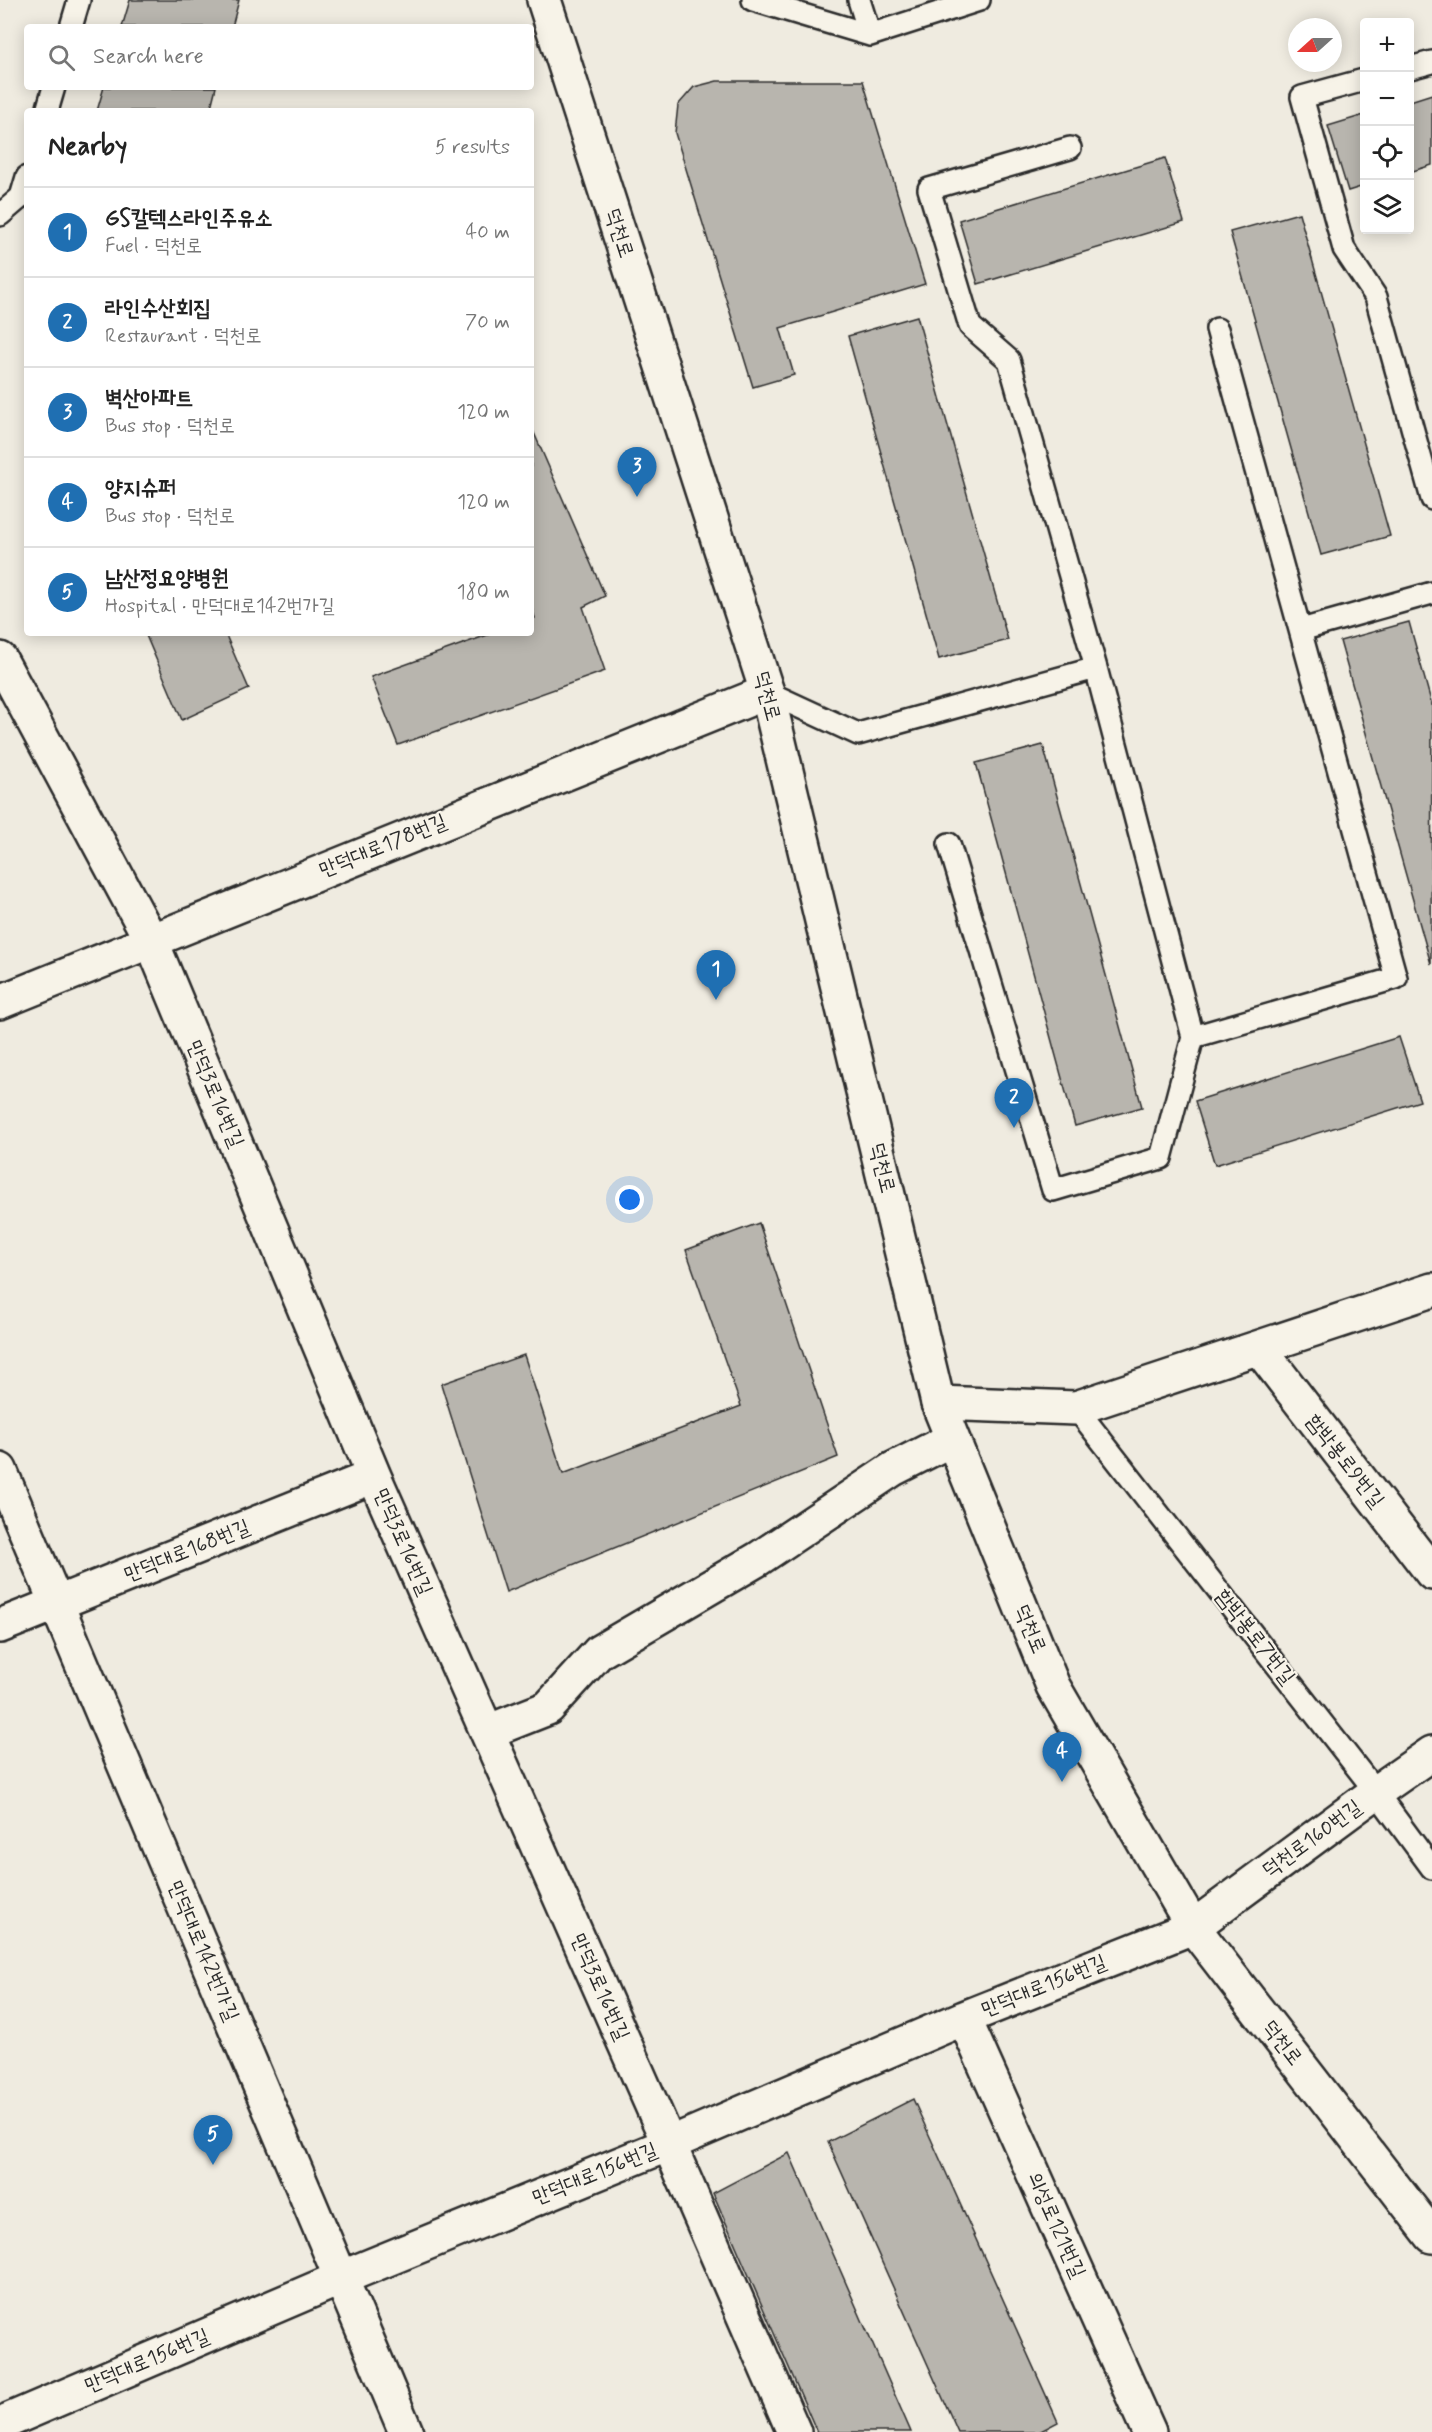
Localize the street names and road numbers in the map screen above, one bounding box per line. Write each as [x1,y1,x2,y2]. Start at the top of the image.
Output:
street label: 덕천로 [598,205,640,261]
street label: 덕천로 [747,668,787,724]
street label: 만덕대로178번길 [315,808,451,884]
street label: 만덕3로16번길 [180,1036,250,1152]
street label: 덕천로 [862,1140,902,1196]
street label: 함박봉로9번길 [1300,1408,1390,1514]
street label: 만덕3로16번길 [367,1484,439,1600]
street label: 만덕대로168번길 [120,1513,254,1589]
street label: 함박봉로7번길 [1209,1583,1301,1691]
street label: 덕천로 [1007,1600,1053,1658]
street label: 덕천로160번길 [1257,1793,1367,1885]
street label: 만덕대로142번가길 [161,1876,245,2026]
street label: 만덕3로16번길 [564,1929,636,2045]
street label: 만덕대로156번길 [977,1948,1111,2024]
street label: 덕천로 [1255,2014,1309,2072]
street label: 만덕대로156번길 [528,2136,662,2212]
street label: 의성로121번길 [1020,2167,1092,2283]
street label: 만덕대로156번길 [80,2322,214,2400]

